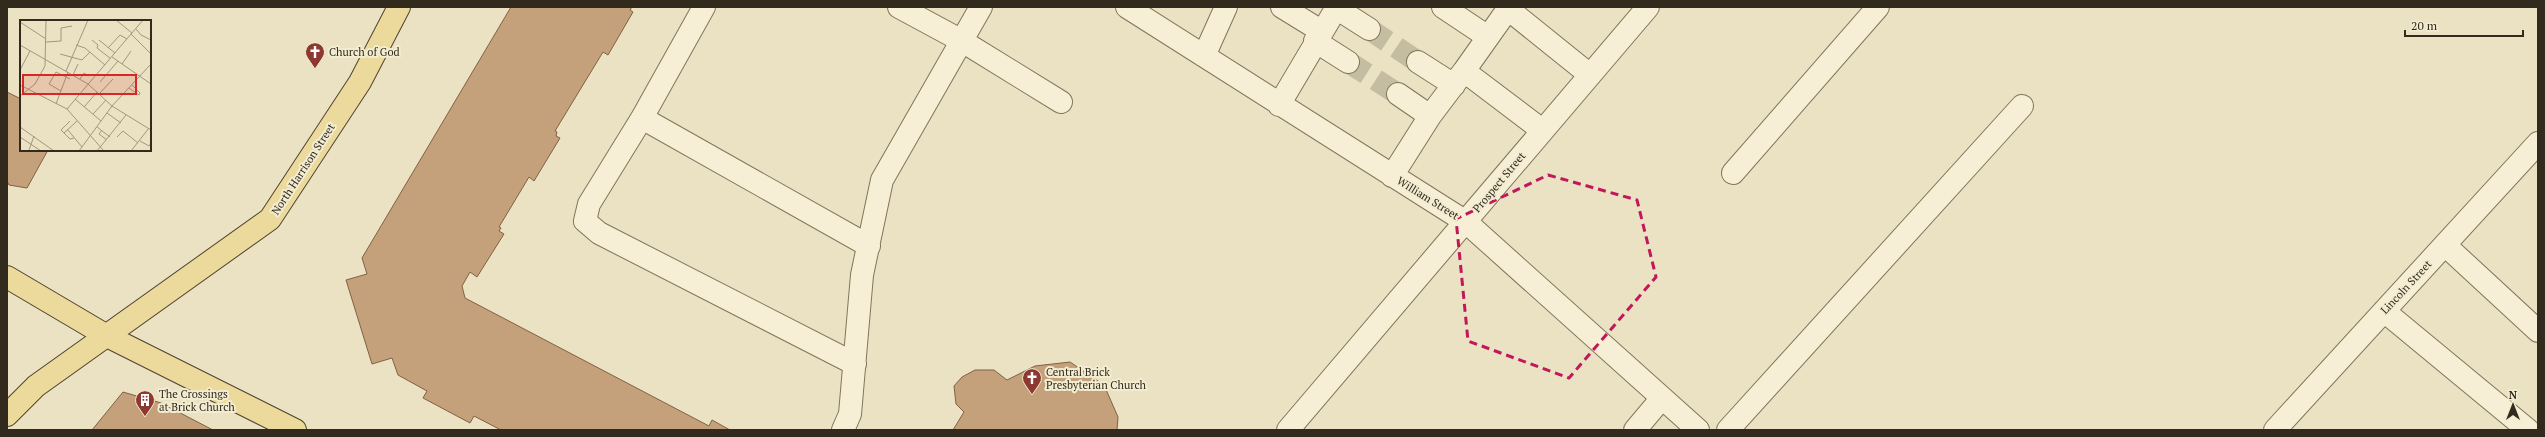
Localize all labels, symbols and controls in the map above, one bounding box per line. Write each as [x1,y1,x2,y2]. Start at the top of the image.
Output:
scale bar [2405,12,2523,38]
text: 20 m [2411,18,2438,33]
inset map [20,20,151,151]
church icon: Church of God [304,41,326,69]
place label: Church of God [329,45,400,59]
street label: North Harrison Street [268,121,338,217]
street label: Prospect Street [1470,149,1528,215]
street label: William Street [1394,173,1462,223]
street label: Lincoln Street [2377,257,2435,317]
place label: Central Brick Presbyterian Church [1046,365,1147,392]
church icon: Central Brick Presbyterian Church [1021,367,1043,395]
north arrow [2493,385,2533,425]
place label: The Crossings at Brick Church [159,387,235,414]
text: N [2509,388,2518,402]
building icon: The Crossings at Brick Church [134,389,156,417]

